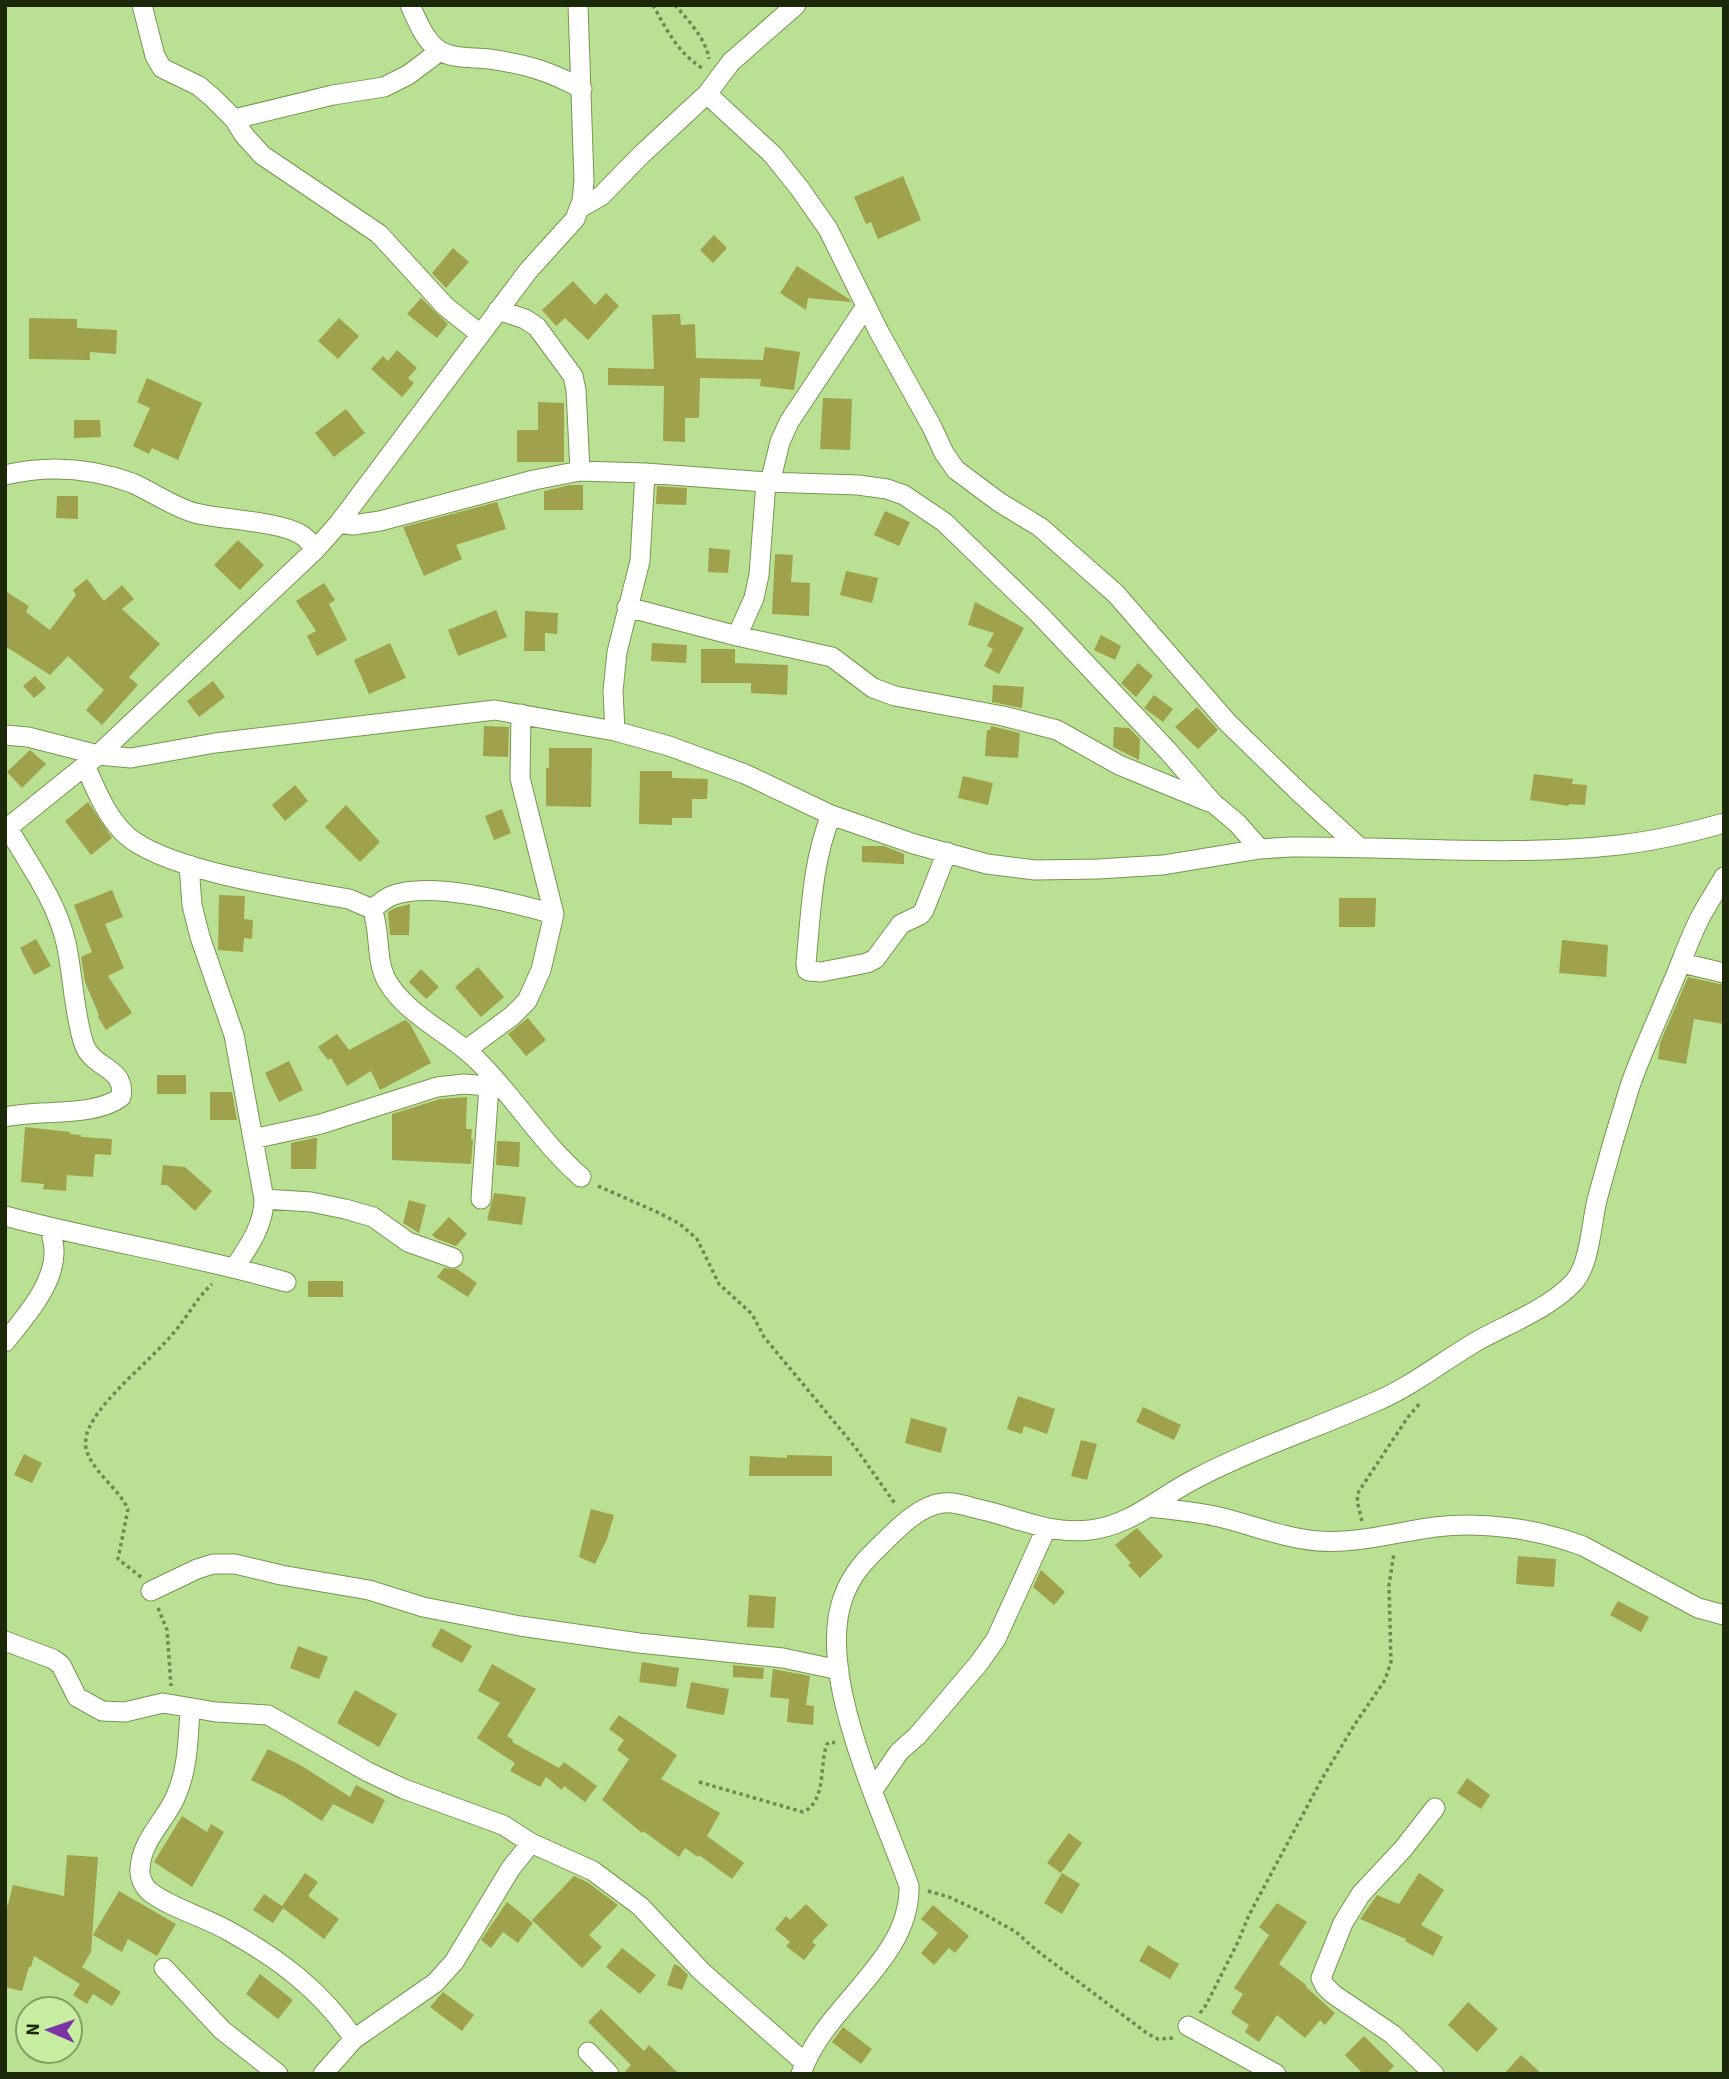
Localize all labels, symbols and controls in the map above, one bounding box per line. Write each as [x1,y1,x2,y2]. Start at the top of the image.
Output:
north arrow [14,1995,84,2065]
text: N [20,2023,47,2036]

